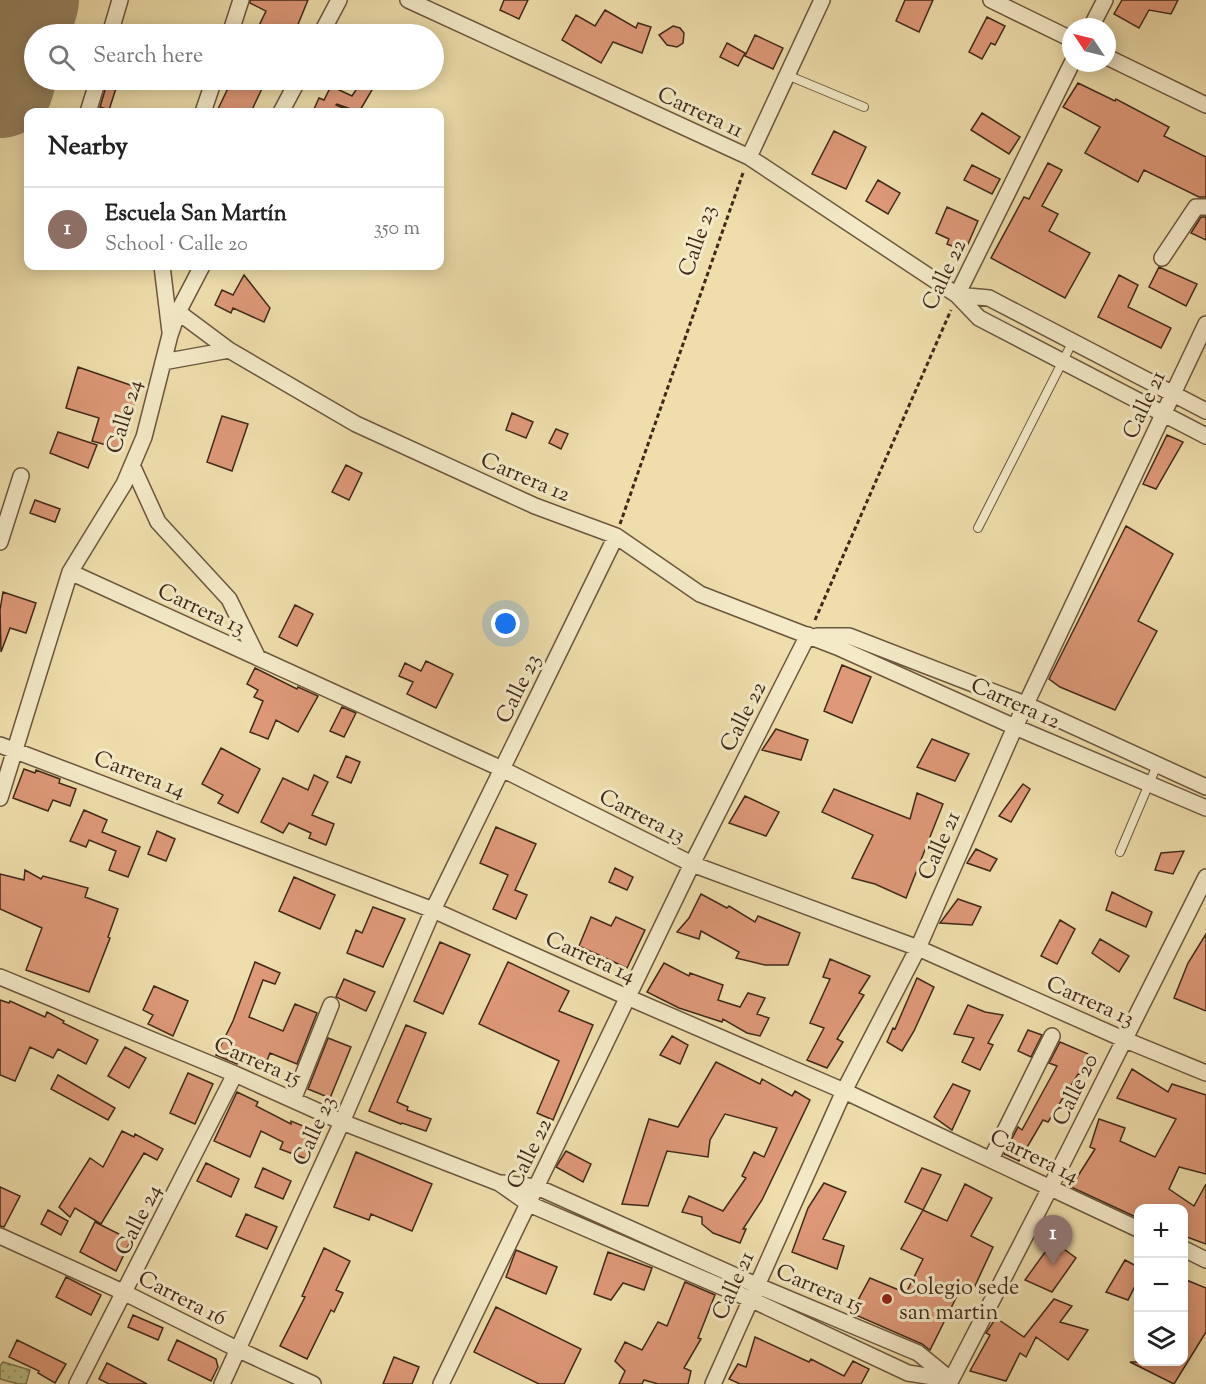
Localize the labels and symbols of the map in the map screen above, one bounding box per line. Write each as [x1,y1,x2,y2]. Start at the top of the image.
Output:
north arrow [1062,18,1116,72]
street label: Carrera 11 [651,80,749,148]
street label: Calle 23 [672,201,726,281]
street label: Calle 22 [915,234,976,316]
street label: Calle 21 [1116,365,1176,445]
street label: Calle 24 [99,376,152,458]
street label: Carrera 12 [475,445,575,512]
street label: Carrera 13 [152,576,250,645]
your location [491,609,520,638]
street label: Calle 23 [489,649,550,729]
street label: Carrera 12 [965,671,1065,739]
street label: Calle 22 [713,677,776,758]
street label: Carrera 14 [89,744,189,808]
street label: Carrera 13 [593,782,691,853]
street label: Calle 21 [911,806,970,886]
street label: Carrera 14 [540,925,640,993]
street label: Carrera 13 [1041,969,1139,1036]
street label: Carrera 15 [208,1030,306,1096]
street label: Calle 20 [1046,1049,1108,1132]
street label: Calle 23 [286,1091,345,1171]
street label: Calle 22 [500,1114,562,1195]
street label: Carrera 14 [984,1122,1084,1193]
street label: Calle 24 [108,1179,171,1261]
pin: 1 [1034,1216,1072,1265]
street label: Calle 21 [705,1246,764,1326]
street label: Carrera 15 [770,1257,868,1323]
street label: Carrera 16 [132,1264,231,1336]
place label: Colegio sede san martin [899,1273,1019,1330]
marker: Colegio sede san martin [880,1292,894,1306]

